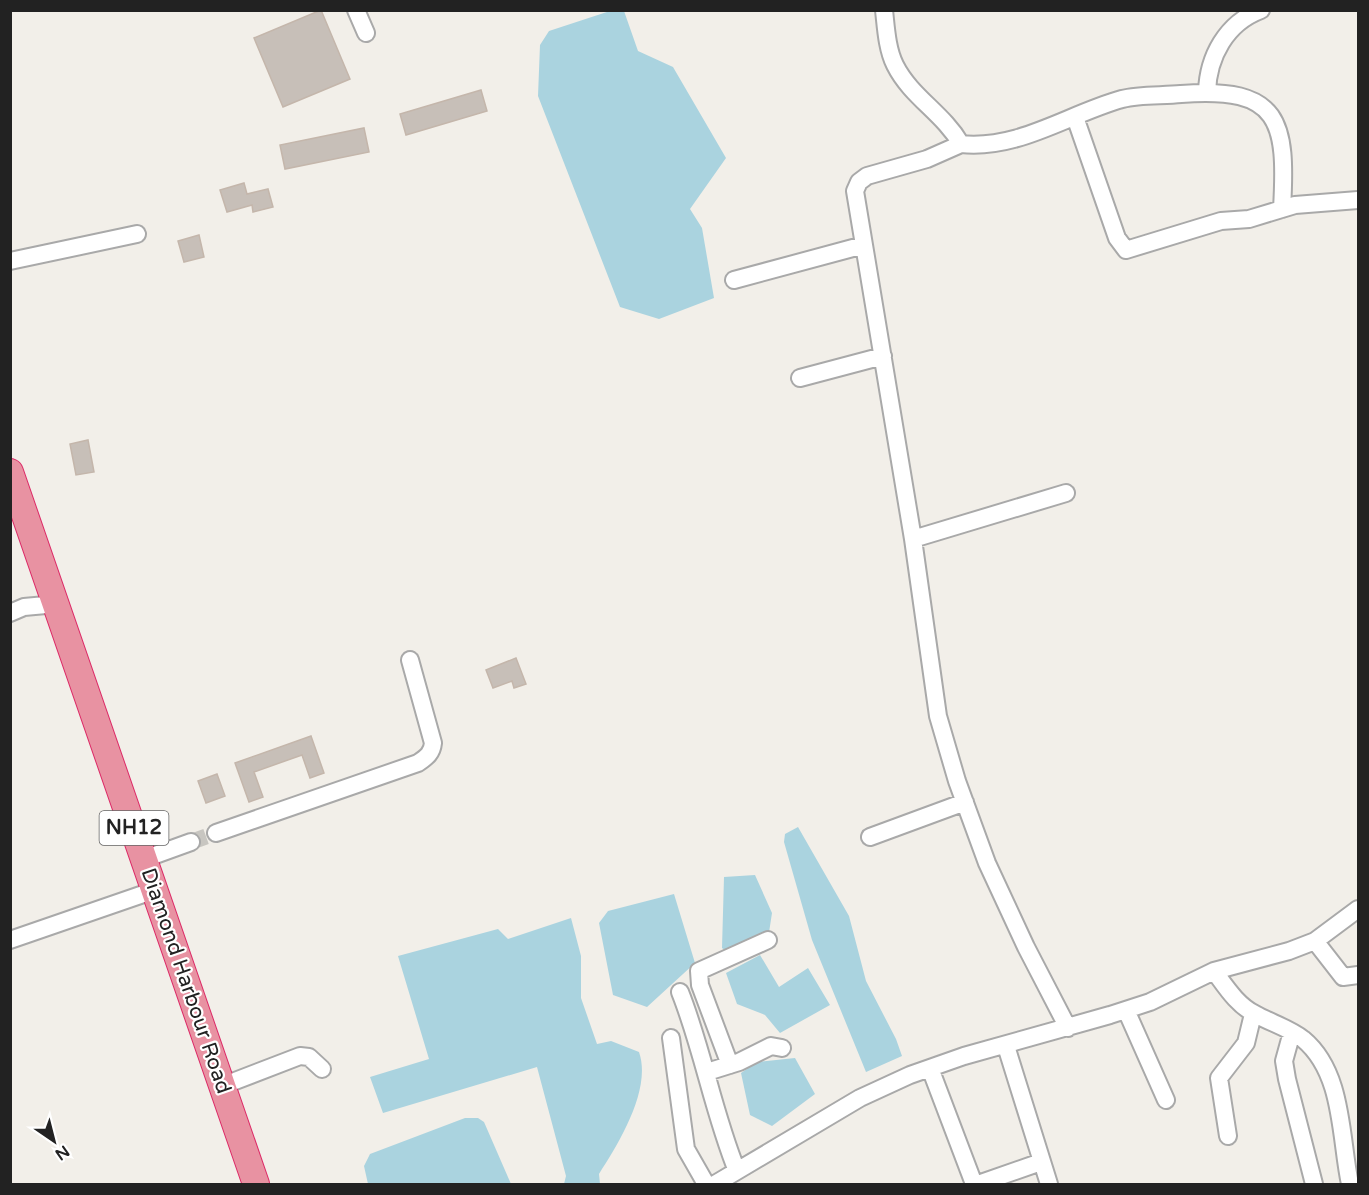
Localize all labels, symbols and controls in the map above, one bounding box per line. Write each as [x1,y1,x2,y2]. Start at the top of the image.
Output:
road number: NH12 [100,811,168,845]
street label: Diamond Harbour Road [136,865,236,1097]
north arrow [24,1111,84,1171]
text: N [51,1141,73,1164]

